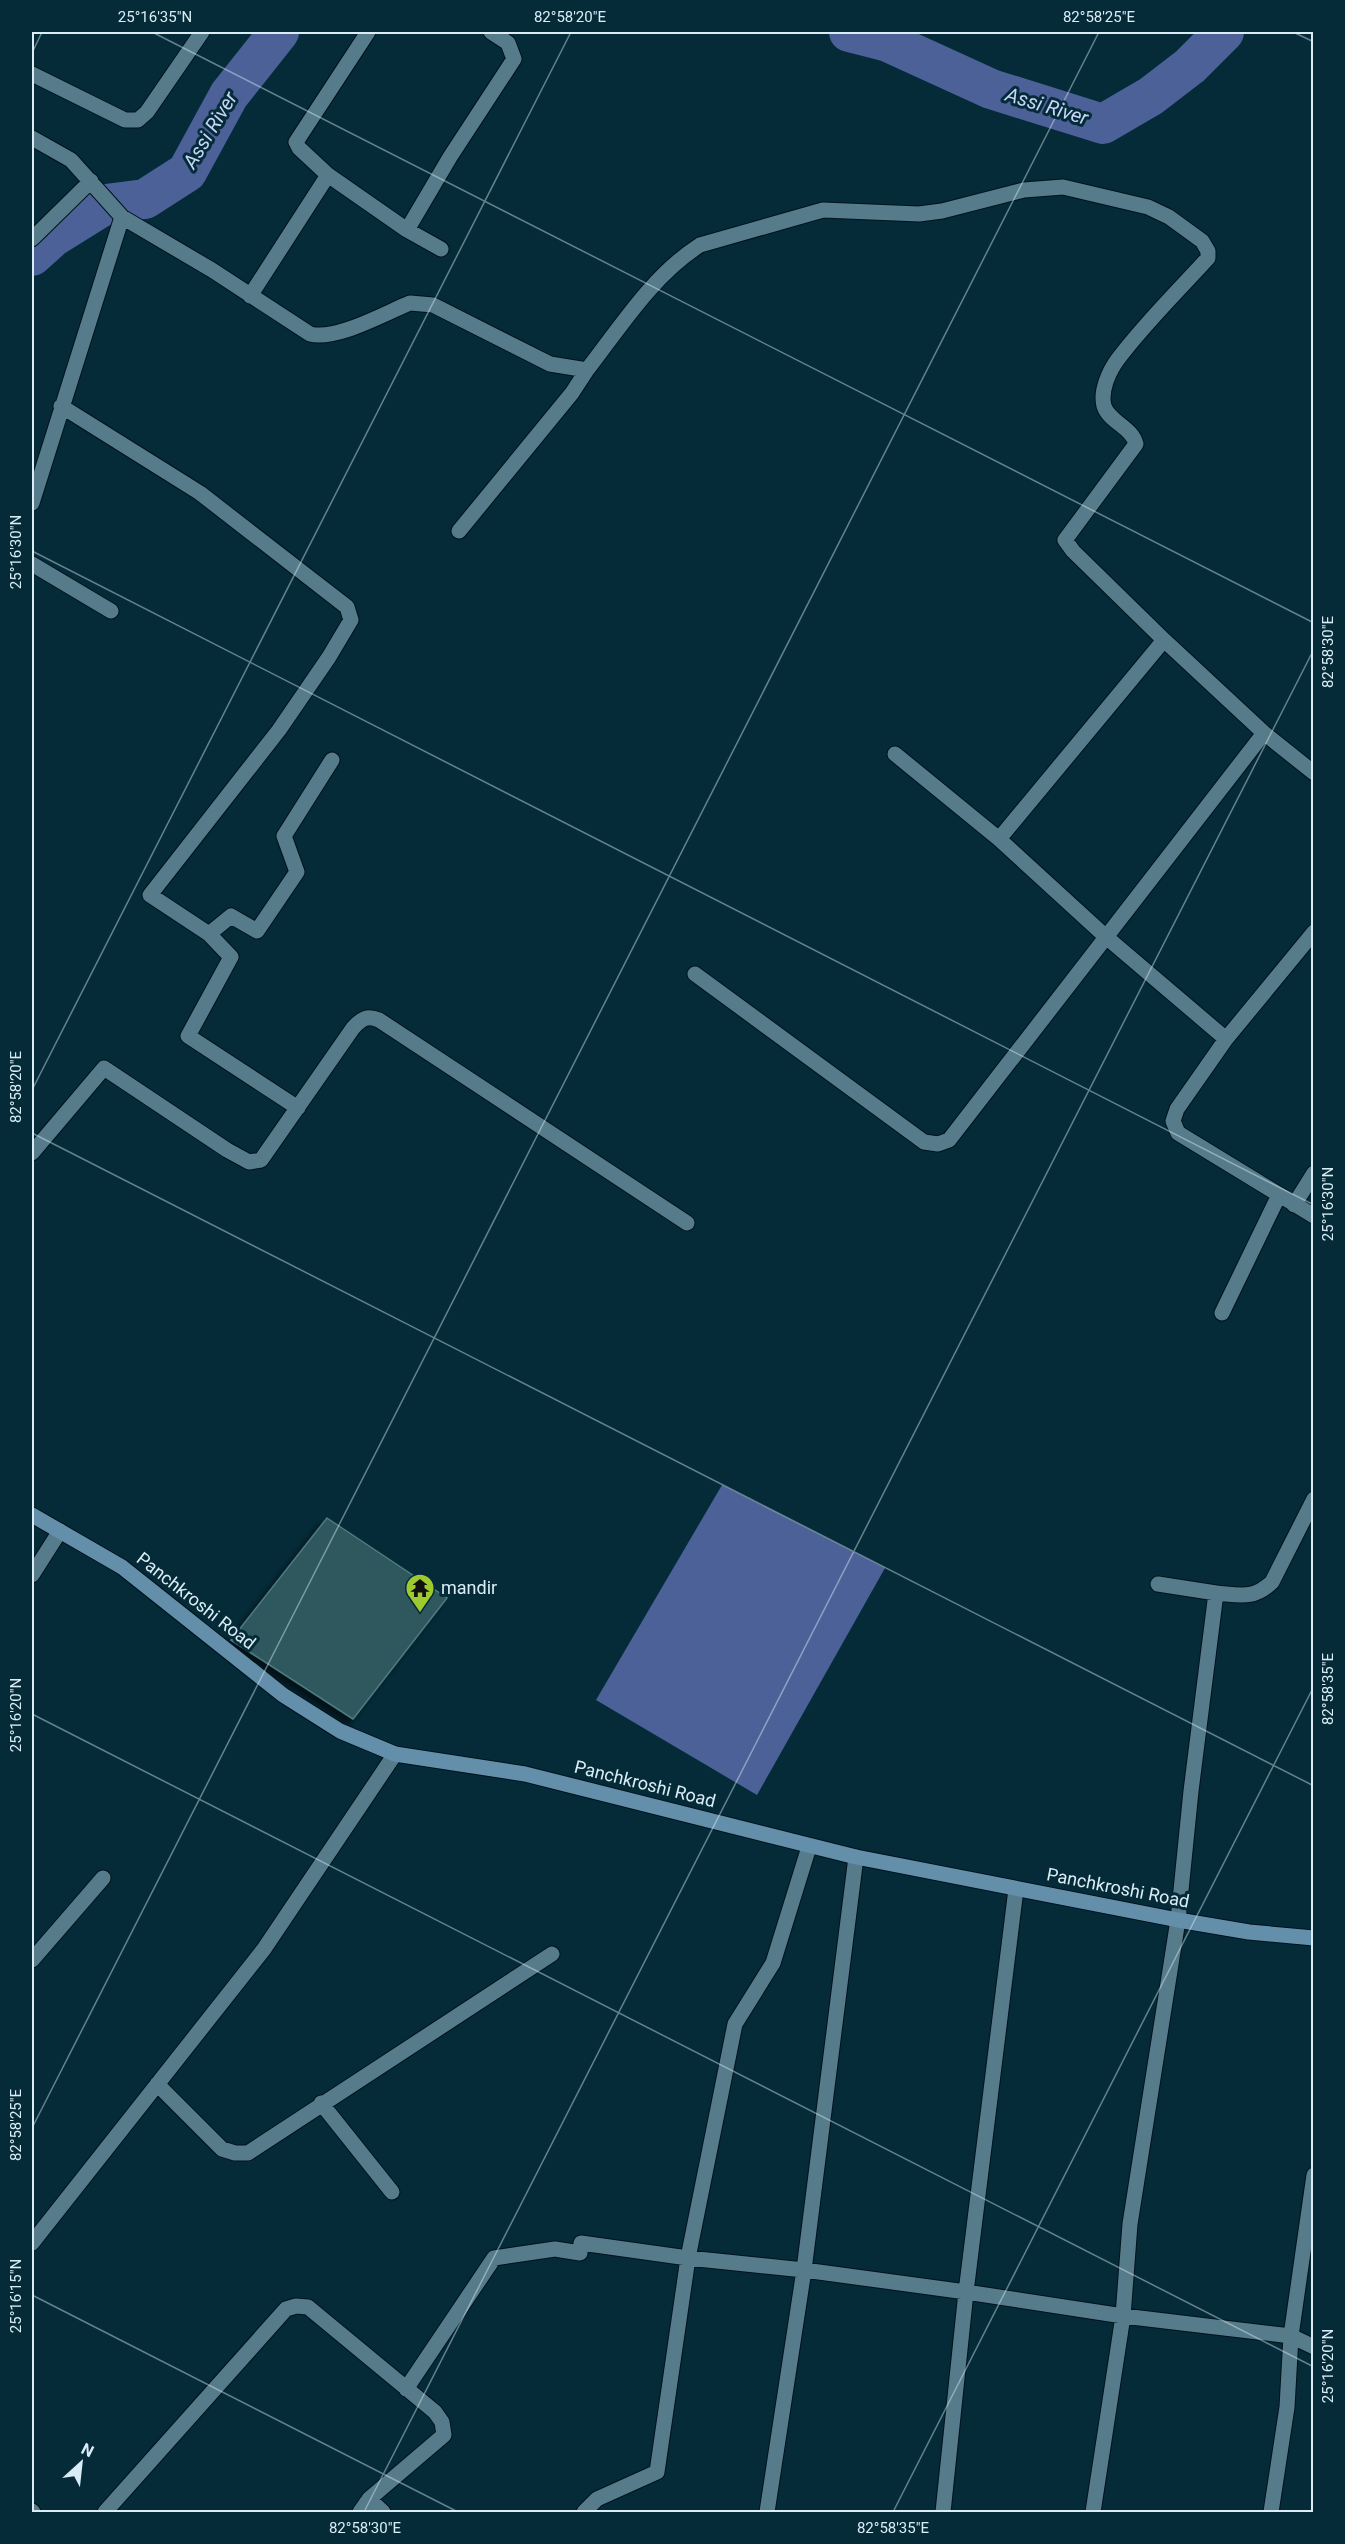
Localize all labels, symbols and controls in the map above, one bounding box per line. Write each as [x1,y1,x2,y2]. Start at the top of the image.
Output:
text: 25°16'35"N [118,8,192,26]
text: 82°58'20"E [534,8,607,26]
text: 82°58'25"E [1063,8,1136,26]
water label: Assi River [1002,82,1093,130]
water label: Assi River [177,86,243,174]
text: 25°16'30"N [7,515,25,589]
text: 82°58'30"E [1319,615,1337,688]
text: 82°58'20"E [7,1050,25,1123]
text: 25°16'30"N [1319,1167,1337,1241]
street label: Panchkroshi Road [133,1548,260,1654]
temple icon: mandir [404,1572,436,1614]
place label: mandir [441,1577,497,1598]
text: 82°58'35"E [1319,1652,1337,1725]
text: 25°16'20"N [7,1678,25,1752]
street label: Panchkroshi Road [572,1756,718,1811]
street label: Panchkroshi Road [1045,1863,1191,1912]
text: 82°58'25"E [7,2088,25,2161]
text: 25°16'15"N [7,2259,25,2333]
text: 25°16'20"N [1319,2329,1337,2403]
north arrow [51,2433,111,2493]
text: N [78,2439,97,2461]
text: 82°58'30"E [329,2519,402,2537]
text: 82°58'35"E [857,2519,930,2537]

